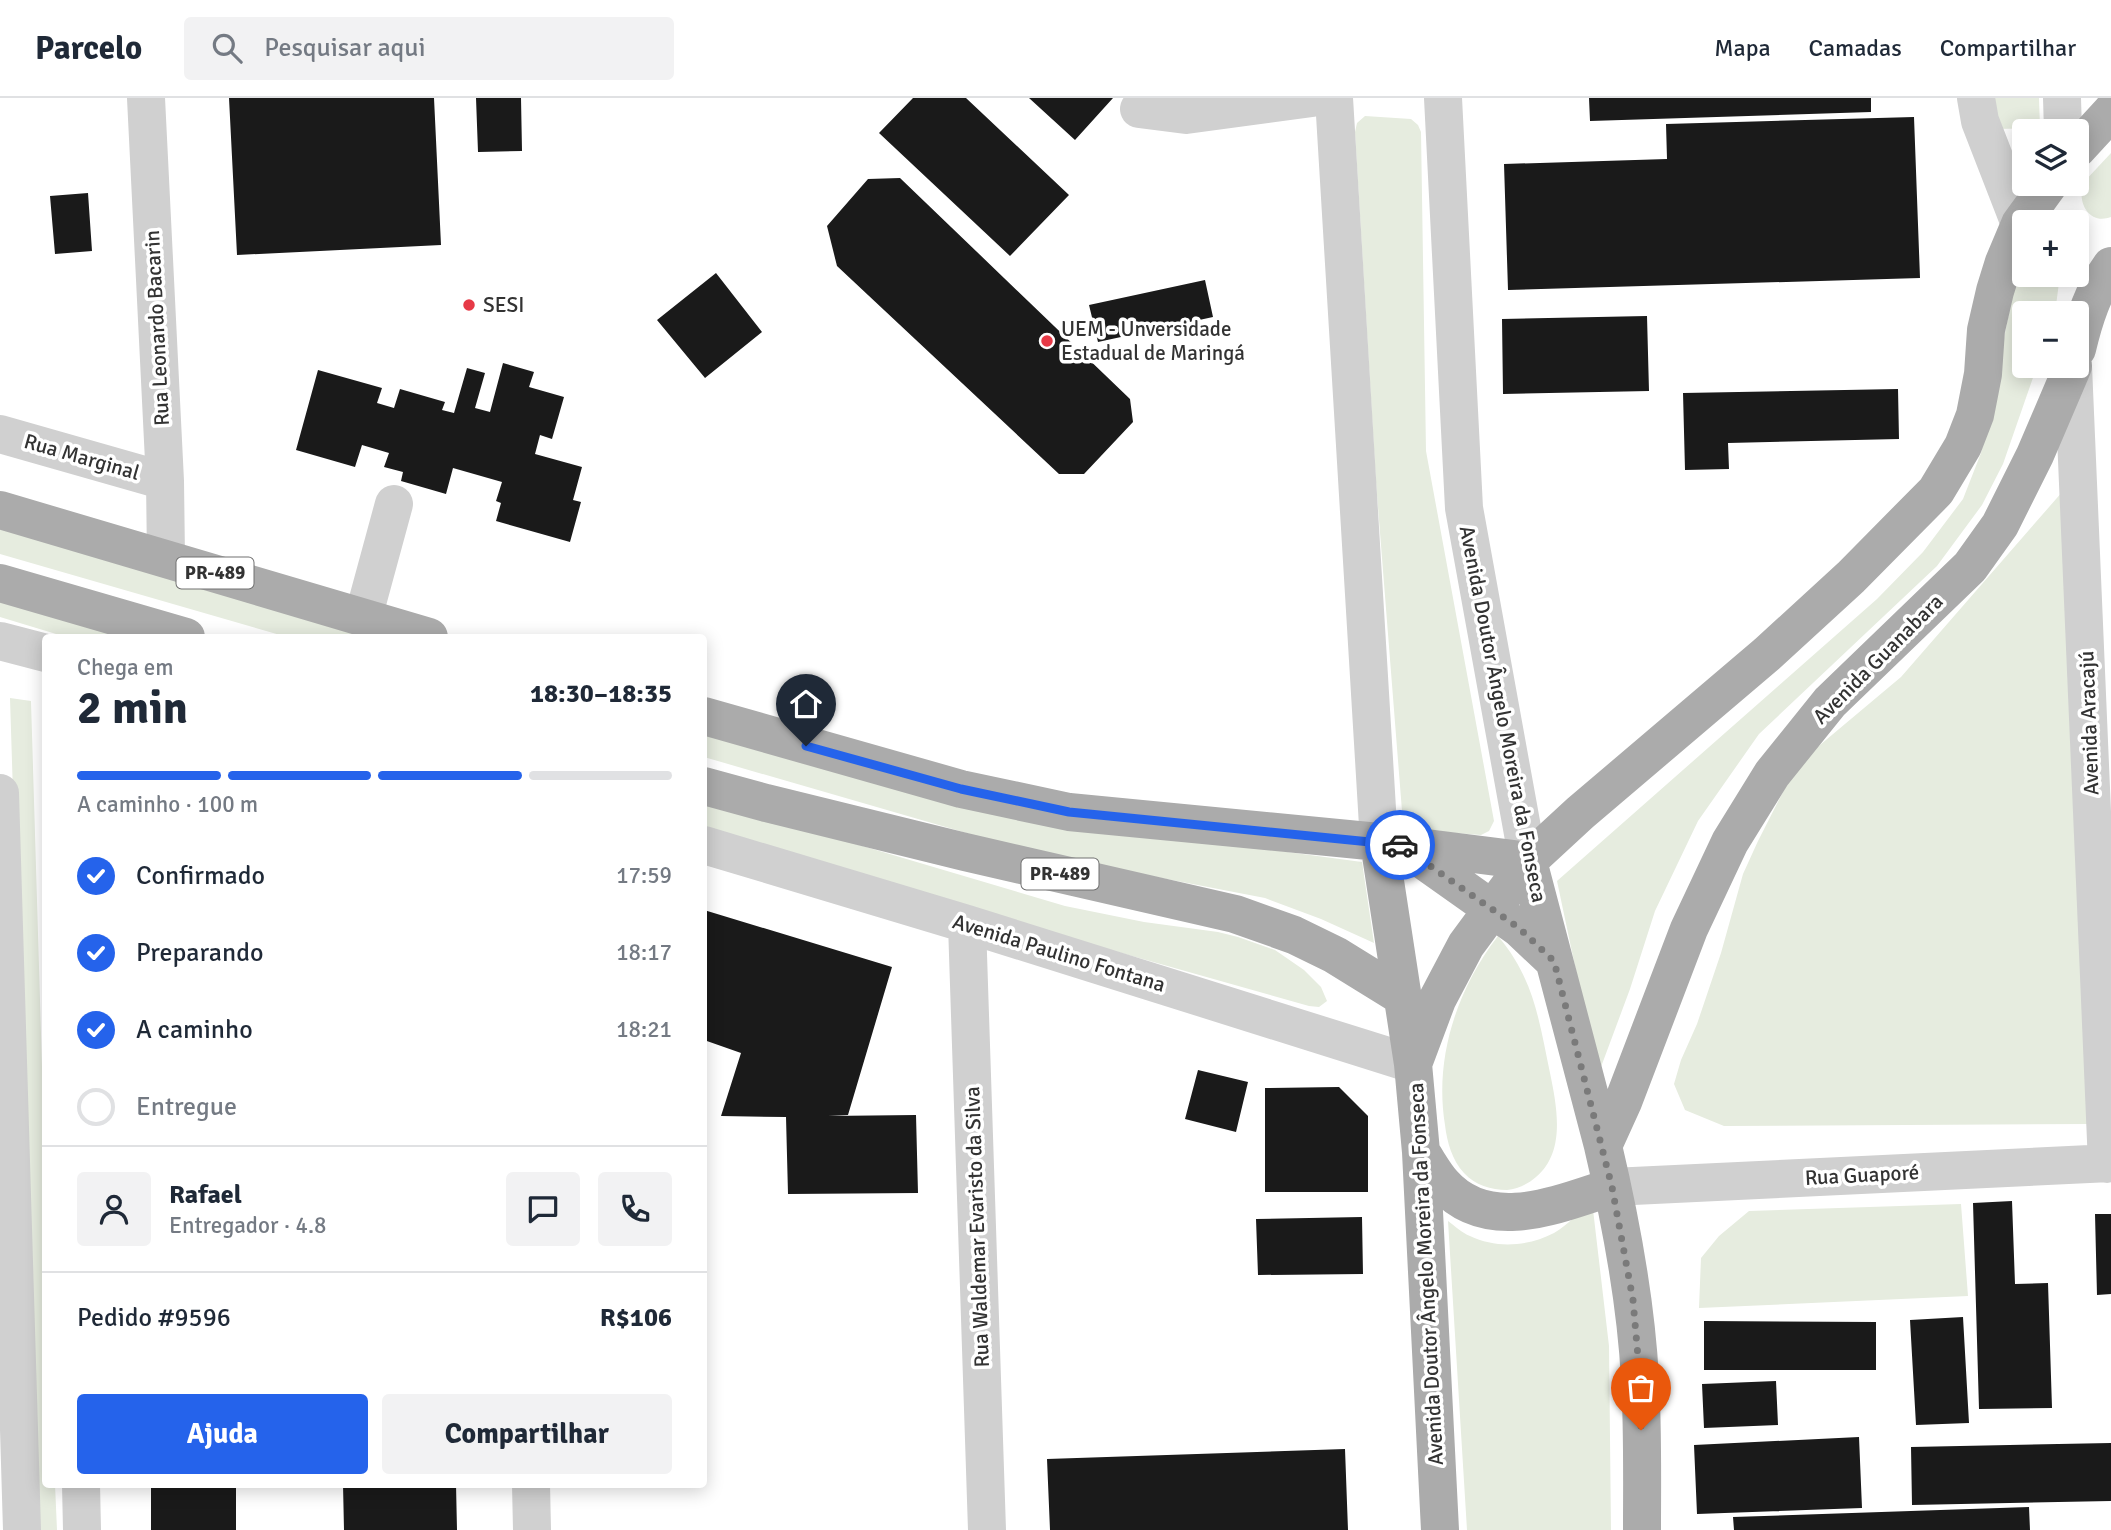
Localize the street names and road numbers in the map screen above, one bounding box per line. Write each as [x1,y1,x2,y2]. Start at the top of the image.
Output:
street label: Rua Leonardo Bacarin [139,229,175,427]
street label: Rua Marginal [21,428,143,486]
street label: Avenida Doutor Ângelo Moreira da Fonseca [1454,523,1552,905]
road number: PR-489 [176,558,254,588]
street label: Avenida Guanabara [1807,588,1949,730]
street label: Avenida Aracajú [2073,650,2105,796]
road number: PR-489 [1021,859,1098,890]
street label: Avenida Paulino Fontana [950,908,1168,998]
street label: Avenida Doutor Ângelo Moreira da Fonseca [1403,1082,1449,1466]
street label: Rua Waldemar Evaristo da Silva [959,1086,995,1368]
street label: Rua Guaporé [1804,1159,1920,1191]

